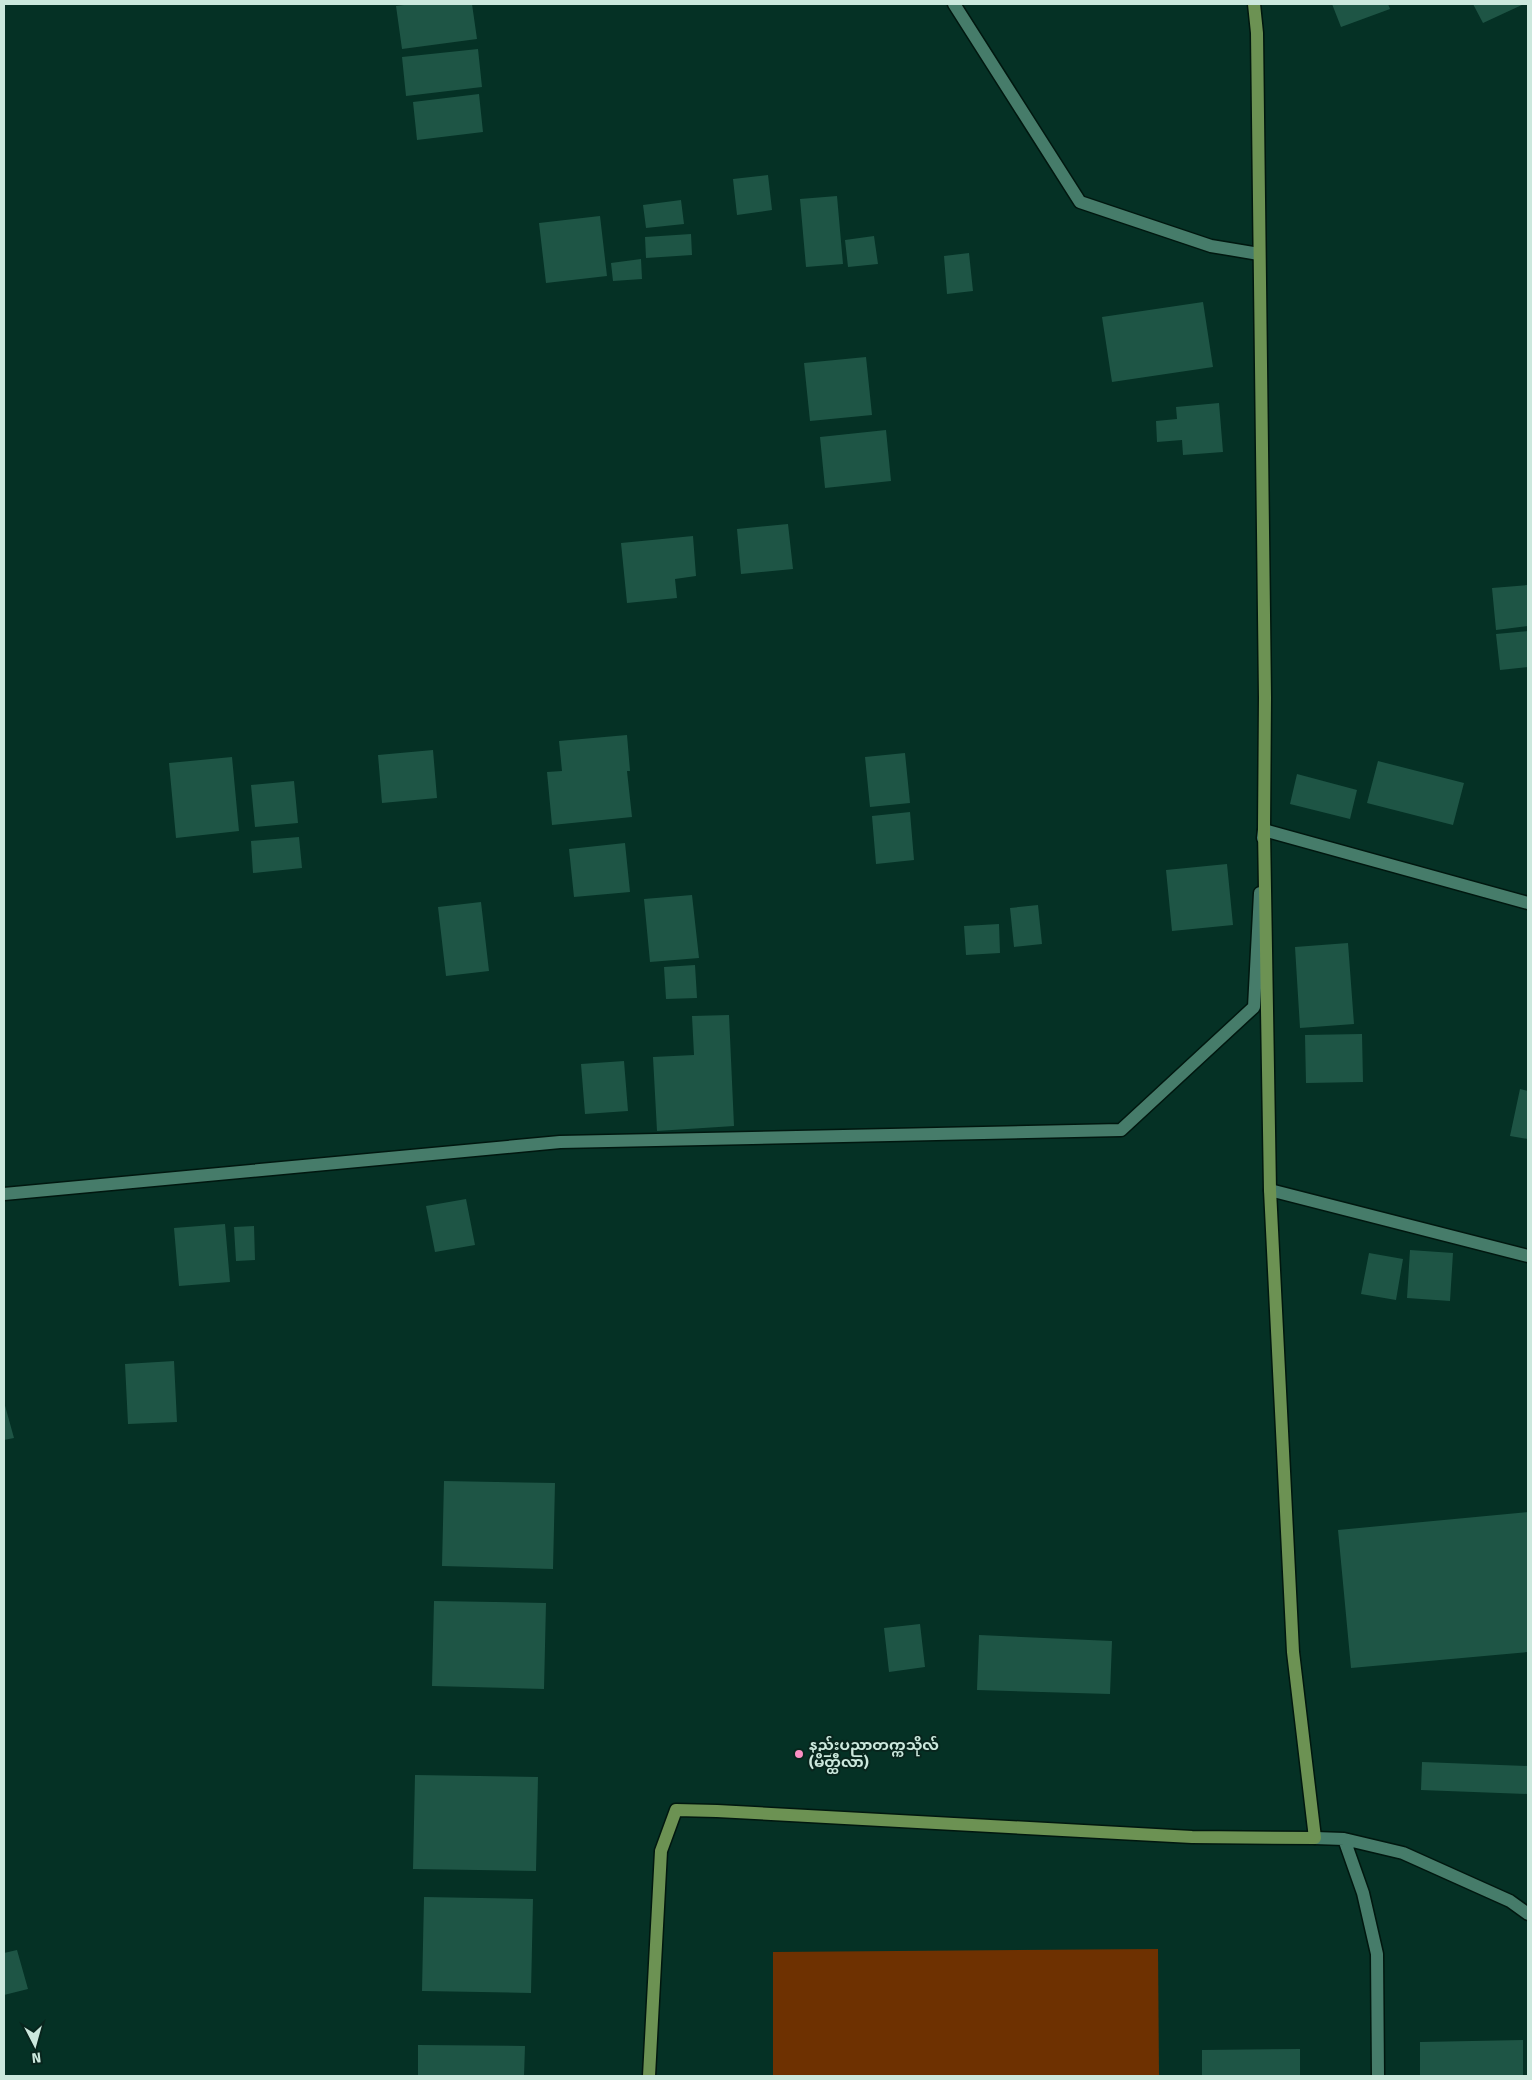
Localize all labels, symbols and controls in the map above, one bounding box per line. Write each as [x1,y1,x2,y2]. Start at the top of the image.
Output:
place label: နည်းပညာတက္ကသိုလ် (မိတ္ထီလာ) [809,1735,939,1774]
marker: နည်းပညာတက္ကသိုလ် (မိတ္ထီလာ) [793,1748,805,1760]
north arrow [10,2020,60,2070]
text: N [31,2048,42,2066]

